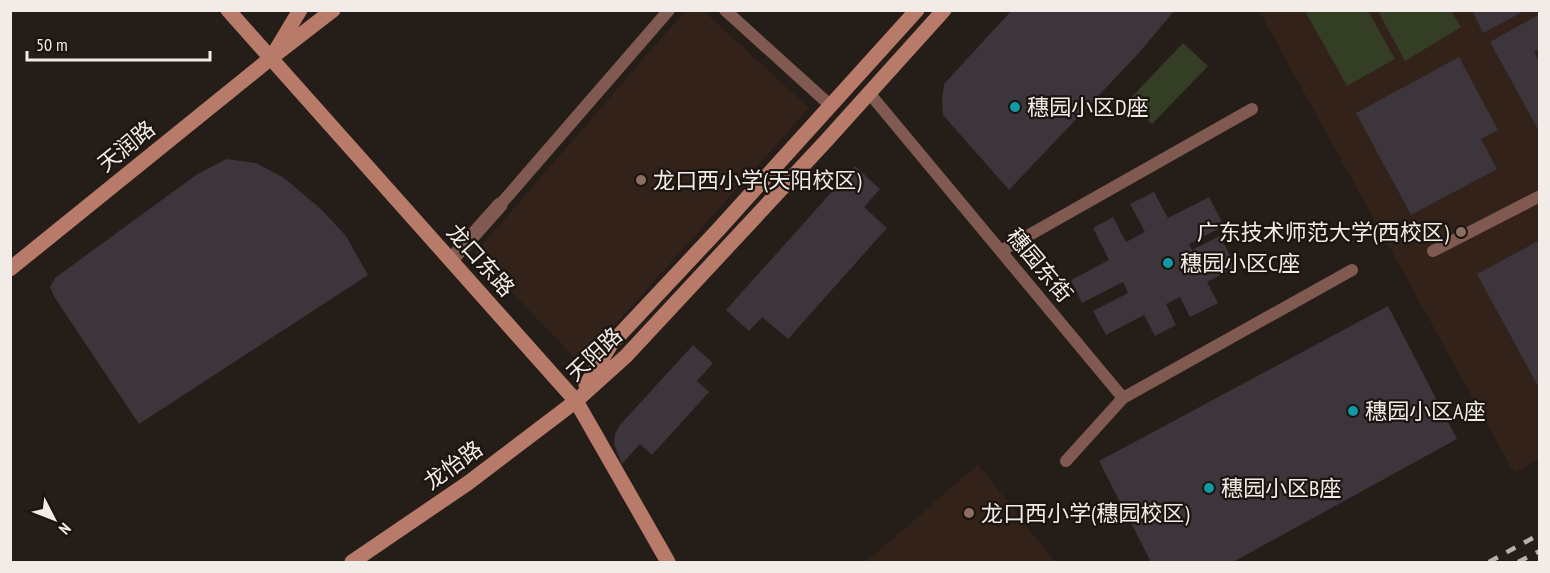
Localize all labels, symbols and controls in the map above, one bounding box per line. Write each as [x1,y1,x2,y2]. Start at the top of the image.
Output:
scale bar [27,24,210,62]
text: 50 m [36,33,68,56]
place label: 穗园小区D座 [1027,93,1149,121]
marker: 穗园小区D座 [1008,100,1022,114]
street label: 天润路 [92,114,160,178]
place label: 龙口西小学(天阳校区) [653,166,862,194]
marker: 龙口西小学(天阳校区) [634,173,648,187]
street label: 龙口东路 [441,218,521,302]
place label: 广东技术师范大学(西校区) [1197,218,1450,246]
street label: 穗园东街 [1001,222,1079,308]
marker: 广东技术师范大学(西校区) [1454,225,1468,239]
place label: 穗园小区C座 [1180,249,1300,277]
marker: 穗园小区C座 [1161,256,1175,270]
street label: 天阳路 [560,321,628,387]
place label: 穗园小区A座 [1365,397,1485,425]
marker: 穗园小区A座 [1346,404,1360,418]
street label: 龙怡路 [418,434,488,496]
place label: 穗园小区B座 [1221,474,1341,502]
marker: 穗园小区B座 [1202,481,1216,495]
north arrow [24,489,84,549]
place label: 龙口西小学(穗园校区) [981,499,1190,527]
marker: 龙口西小学(穗园校区) [962,506,976,520]
text: N [55,519,75,539]

